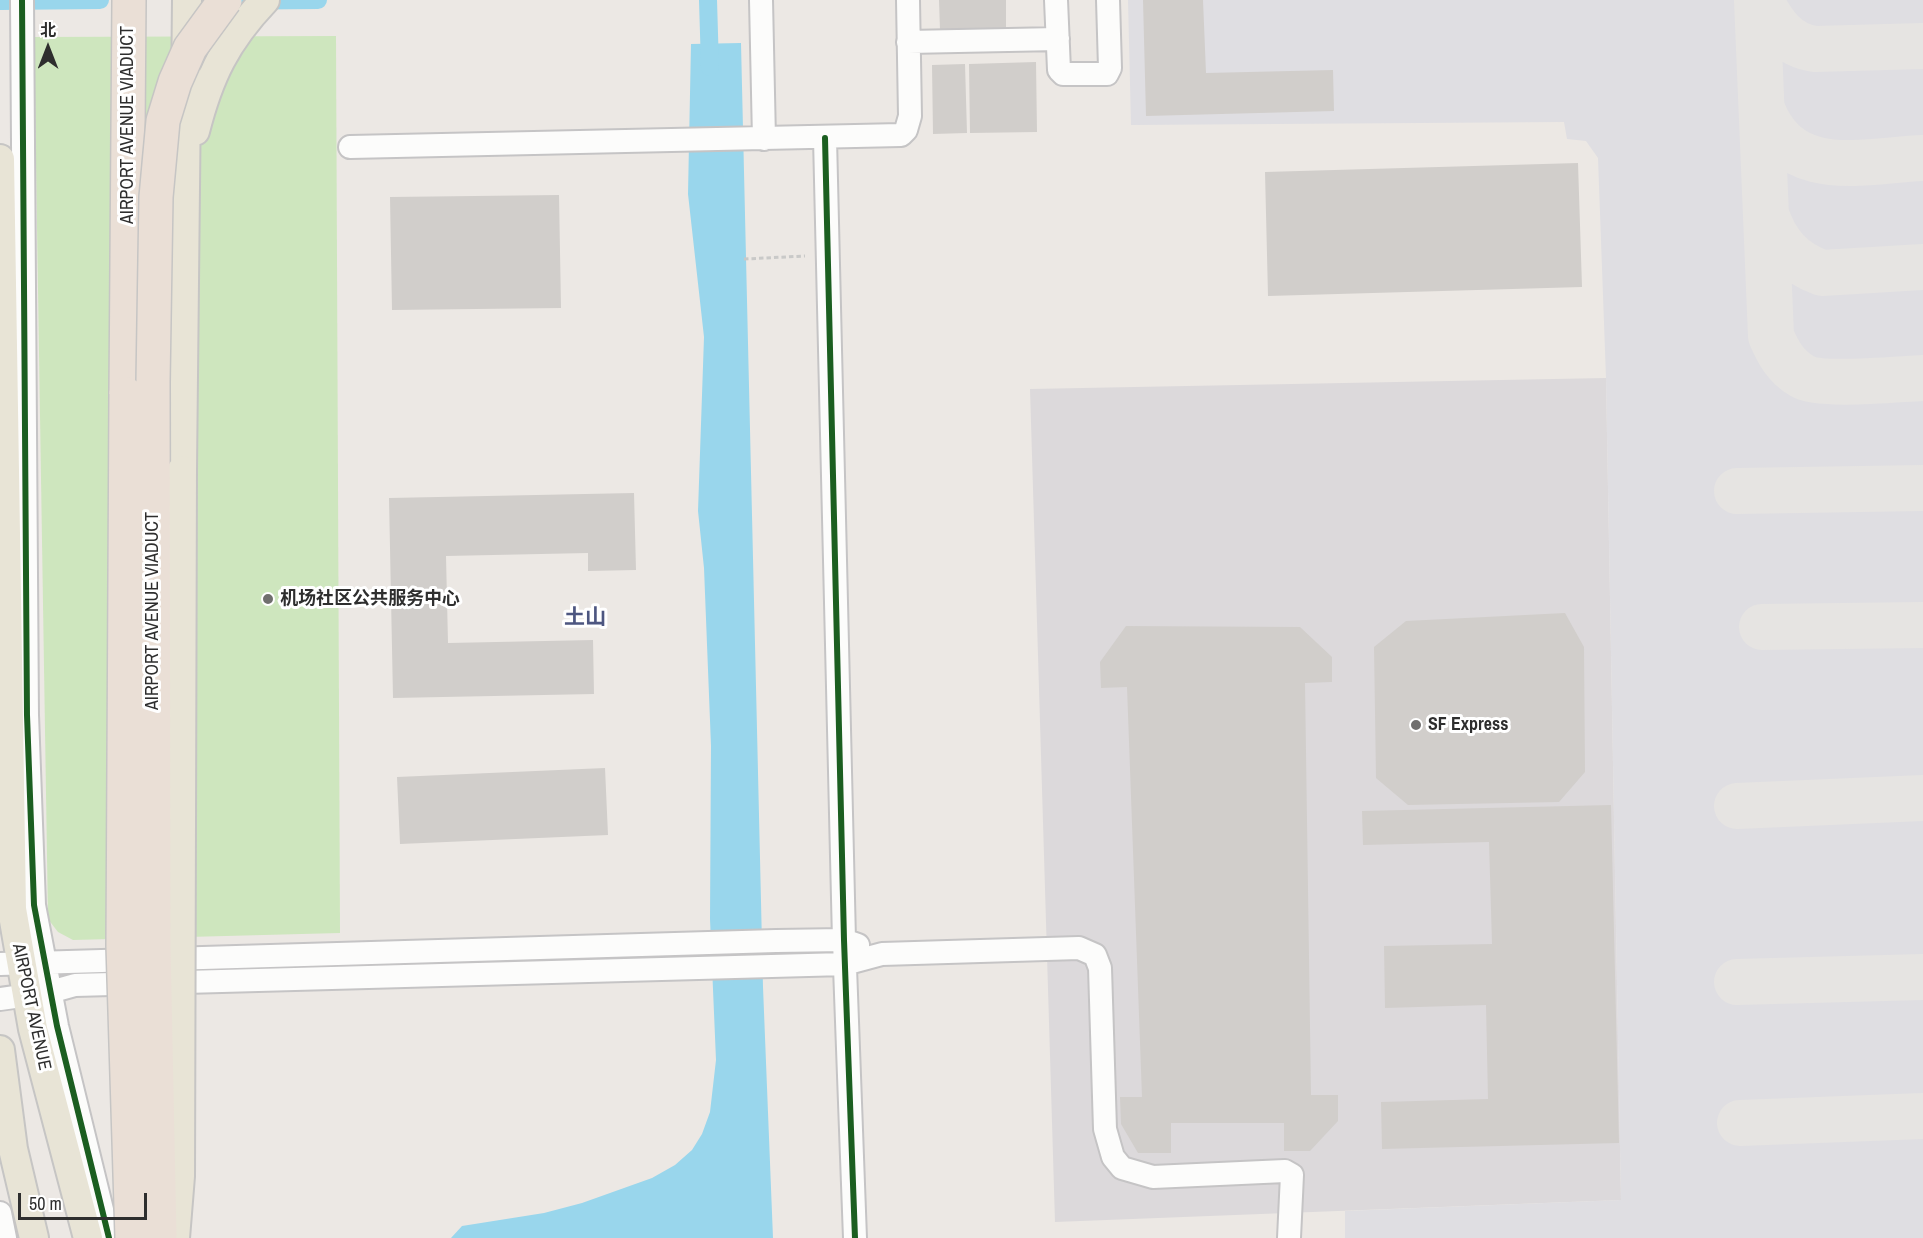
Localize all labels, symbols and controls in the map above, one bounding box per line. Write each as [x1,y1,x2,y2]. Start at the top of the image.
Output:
north arrow [18,18,78,78]
text: 北 [40,19,56,41]
street label: AIRPORT AVENUE VIADUCT [117,26,139,224]
street label: AIRPORT AVENUE VIADUCT [142,512,164,710]
place label: 机场社区公共服务中心 [280,588,460,610]
marker: 机场社区公共服务中心 [261,592,275,606]
district label: 土山 [564,605,606,631]
place label: SF Express [1428,714,1508,736]
marker: SF Express [1409,718,1423,732]
street label: AIRPORT AVENUE [7,942,55,1072]
scale bar [21,1181,150,1219]
text: 50 m [29,1191,62,1216]

